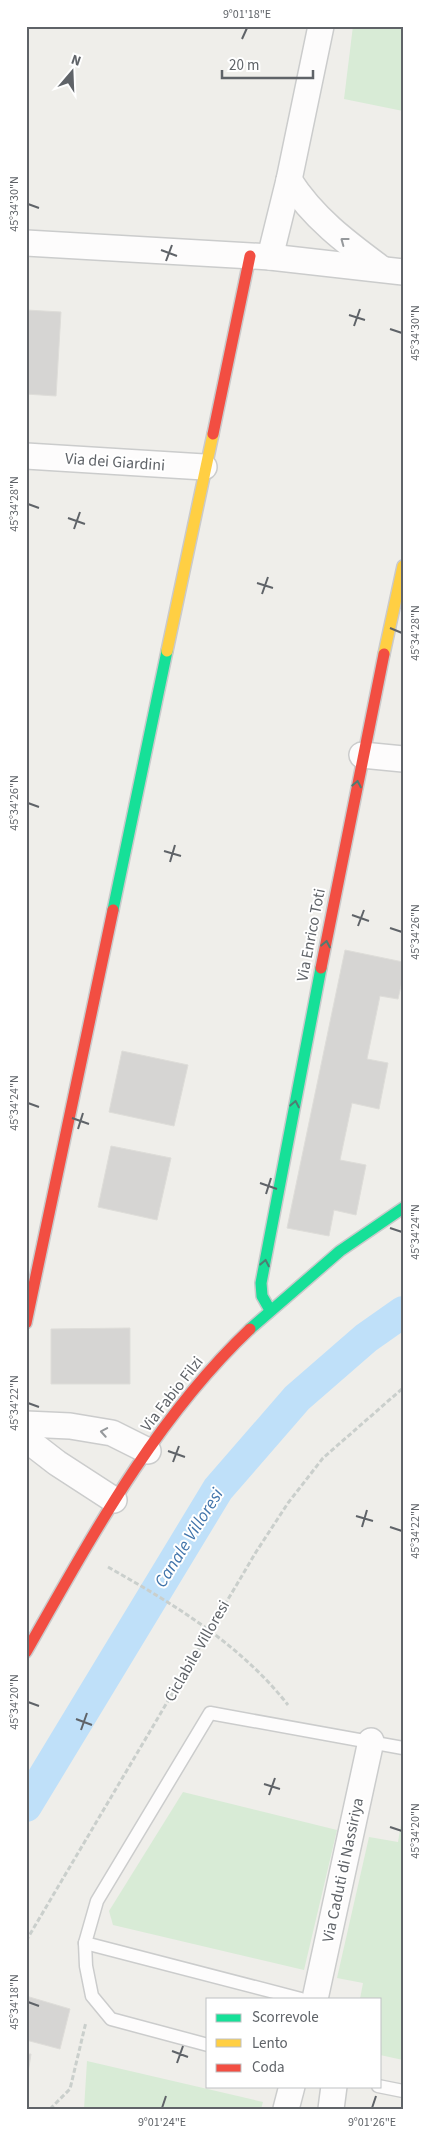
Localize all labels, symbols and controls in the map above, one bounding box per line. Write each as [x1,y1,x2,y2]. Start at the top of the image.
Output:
text: 9°01'18"E [223,6,271,23]
north arrow [48,48,98,98]
scale bar [222,48,313,80]
text: N [68,50,84,72]
text: 20 m [229,55,259,76]
text: 45°34'30"N [6,176,23,232]
one-way arrow [340,238,350,247]
text: 45°34'30"N [407,305,424,361]
street label: Via dei Giardini [64,448,166,476]
text: 45°34'28"N [6,476,23,532]
text: 45°34'28"N [407,605,424,661]
text: 45°34'26"N [6,775,23,831]
one-way arrow [351,780,361,789]
street label: Via Enrico Toti [291,887,331,983]
text: 45°34'26"N [407,904,424,960]
one-way arrow [320,940,331,948]
text: 45°34'24"N [6,1075,23,1131]
one-way arrow [290,1099,300,1108]
text: 45°34'24"N [407,1204,424,1260]
one-way arrow [259,1259,270,1268]
street label: Via Fabio Filzi [136,1352,208,1436]
text: 45°34'22"N [6,1375,23,1431]
one-way arrow [99,1427,108,1437]
water label: Canale Villoresi [149,1483,230,1592]
text: 45°34'22"N [407,1503,424,1559]
street label: Ciclabile Villoresi [159,1596,235,1706]
text: 45°34'20"N [6,1674,23,1730]
street label: Via Caduti di Nassiriya [317,1796,369,1944]
text: 45°34'20"N [407,1803,424,1859]
text: 45°34'18"N [6,1974,23,2030]
legend [206,1998,382,2088]
text: Scorrevole [252,2007,319,2028]
text: Lento [252,2033,288,2054]
text: Coda [252,2057,285,2078]
text: 9°01'24"E [138,2114,186,2131]
text: 9°01'26"E [348,2114,396,2131]

